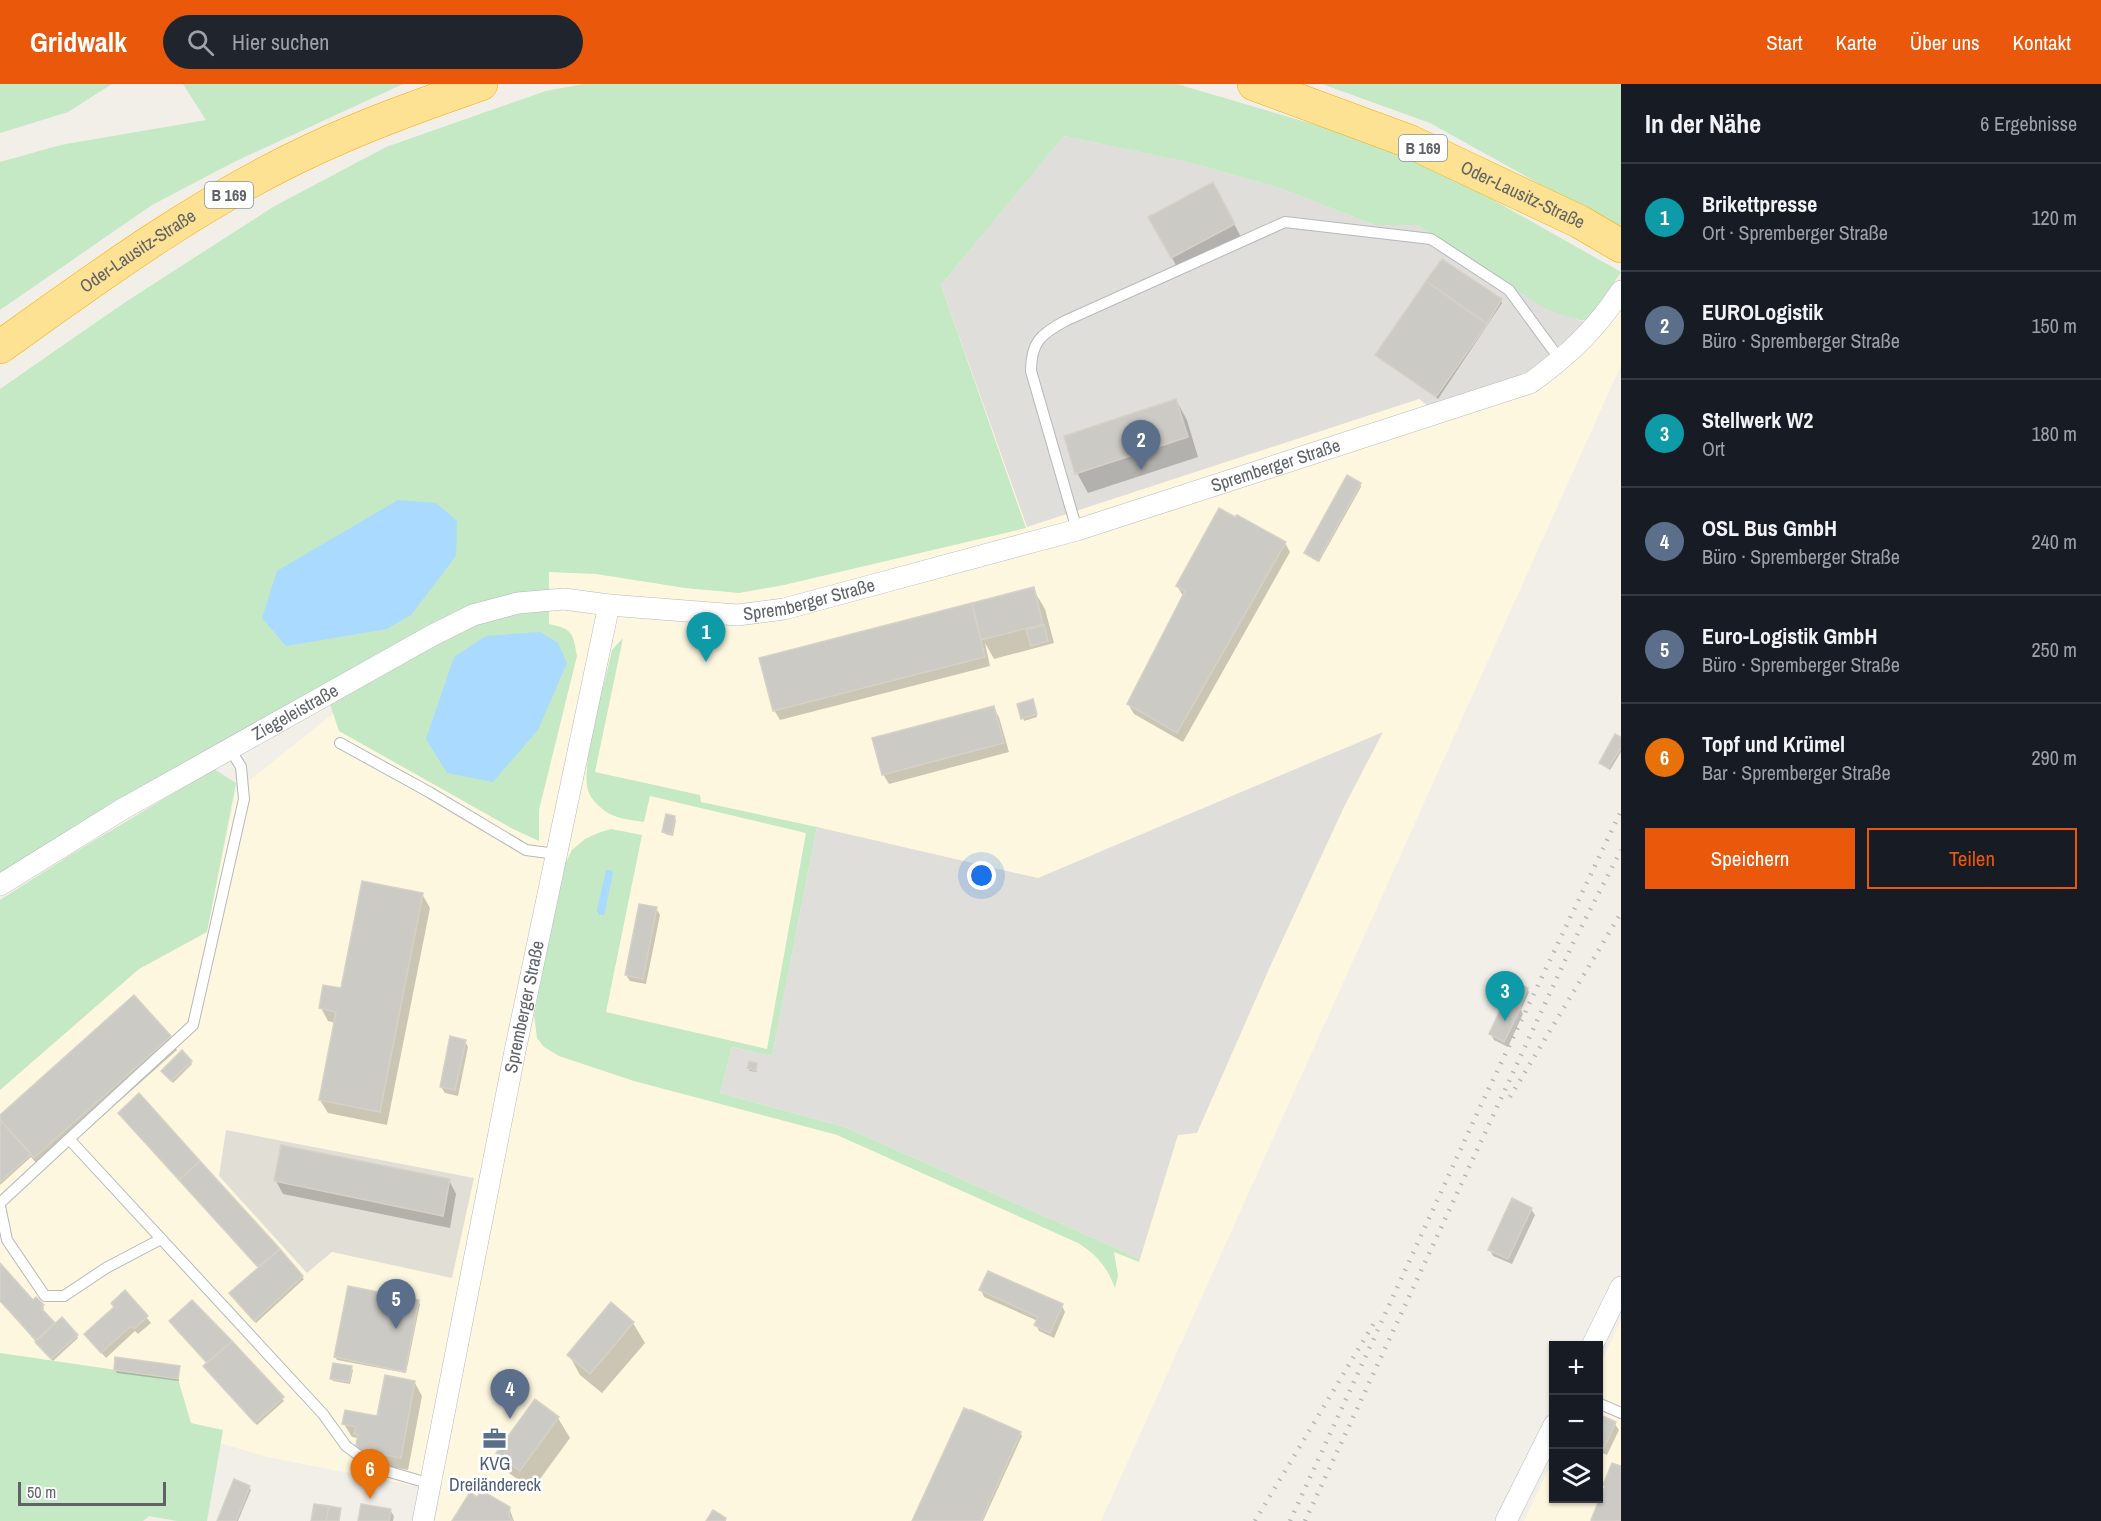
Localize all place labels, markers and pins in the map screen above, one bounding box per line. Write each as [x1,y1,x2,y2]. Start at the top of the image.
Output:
pin: 2 [1122,420,1160,470]
pin: 1 [686,612,726,662]
pin: 3 [1486,972,1524,1021]
pin: 5 [376,1280,416,1329]
pin: 4 [490,1370,530,1419]
office icon: KVG Dreiländereck [482,1425,508,1451]
pin: 6 [350,1450,389,1499]
place label: KVG Dreiländereck [449,1451,542,1497]

